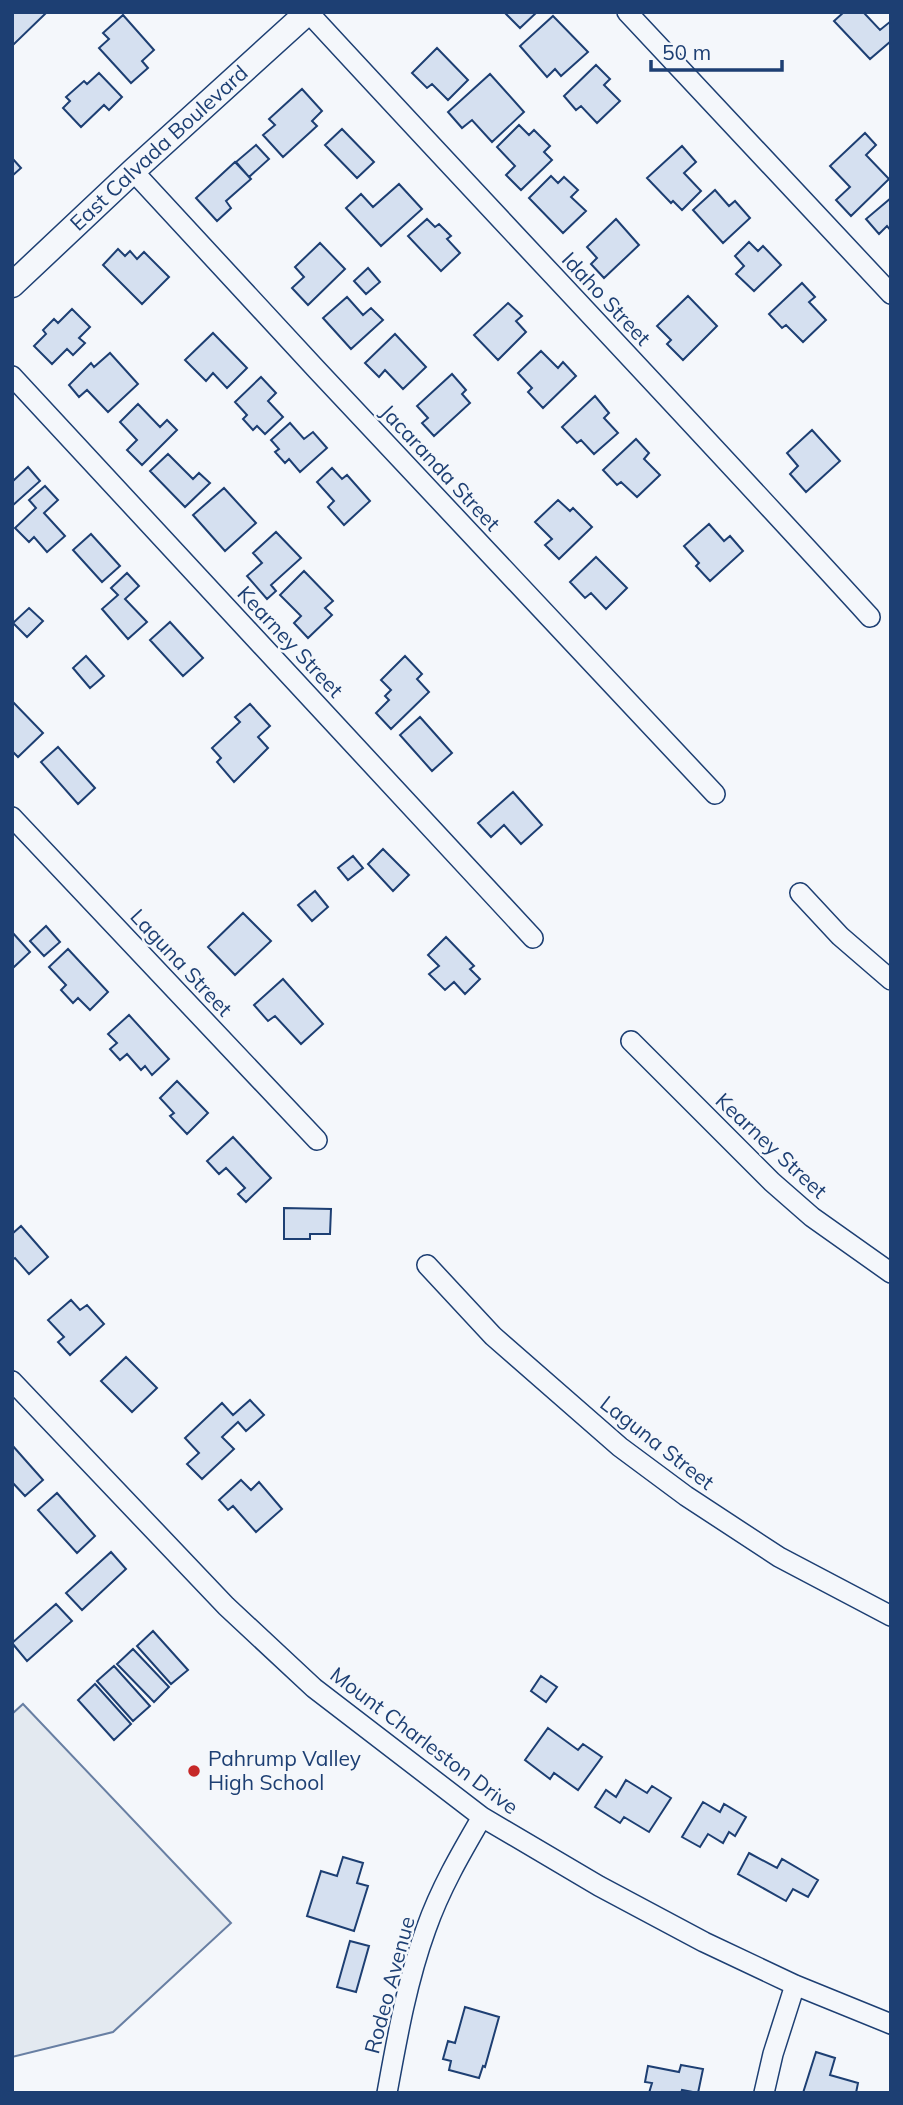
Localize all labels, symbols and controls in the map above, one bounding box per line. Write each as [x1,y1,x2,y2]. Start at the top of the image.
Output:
scale bar [651,28,782,72]
text: 50 m [662,39,711,65]
street label: East Calvada Boulevard [64,59,253,236]
street label: Idaho Street [557,246,657,351]
street label: Jacaranda Street [375,399,506,536]
street label: Kearney Street [232,580,349,702]
street label: Laguna Street [125,903,238,1021]
street label: Kearney Street [711,1087,833,1204]
street label: Laguna Street [596,1390,720,1495]
street label: Mount Charleston Drive [325,1661,524,1819]
place label: Pahrump Valley High School [208,1745,361,1795]
marker: Pahrump Valley High School [186,1763,202,1779]
street label: Rodeo Avenue [358,1913,420,2056]

